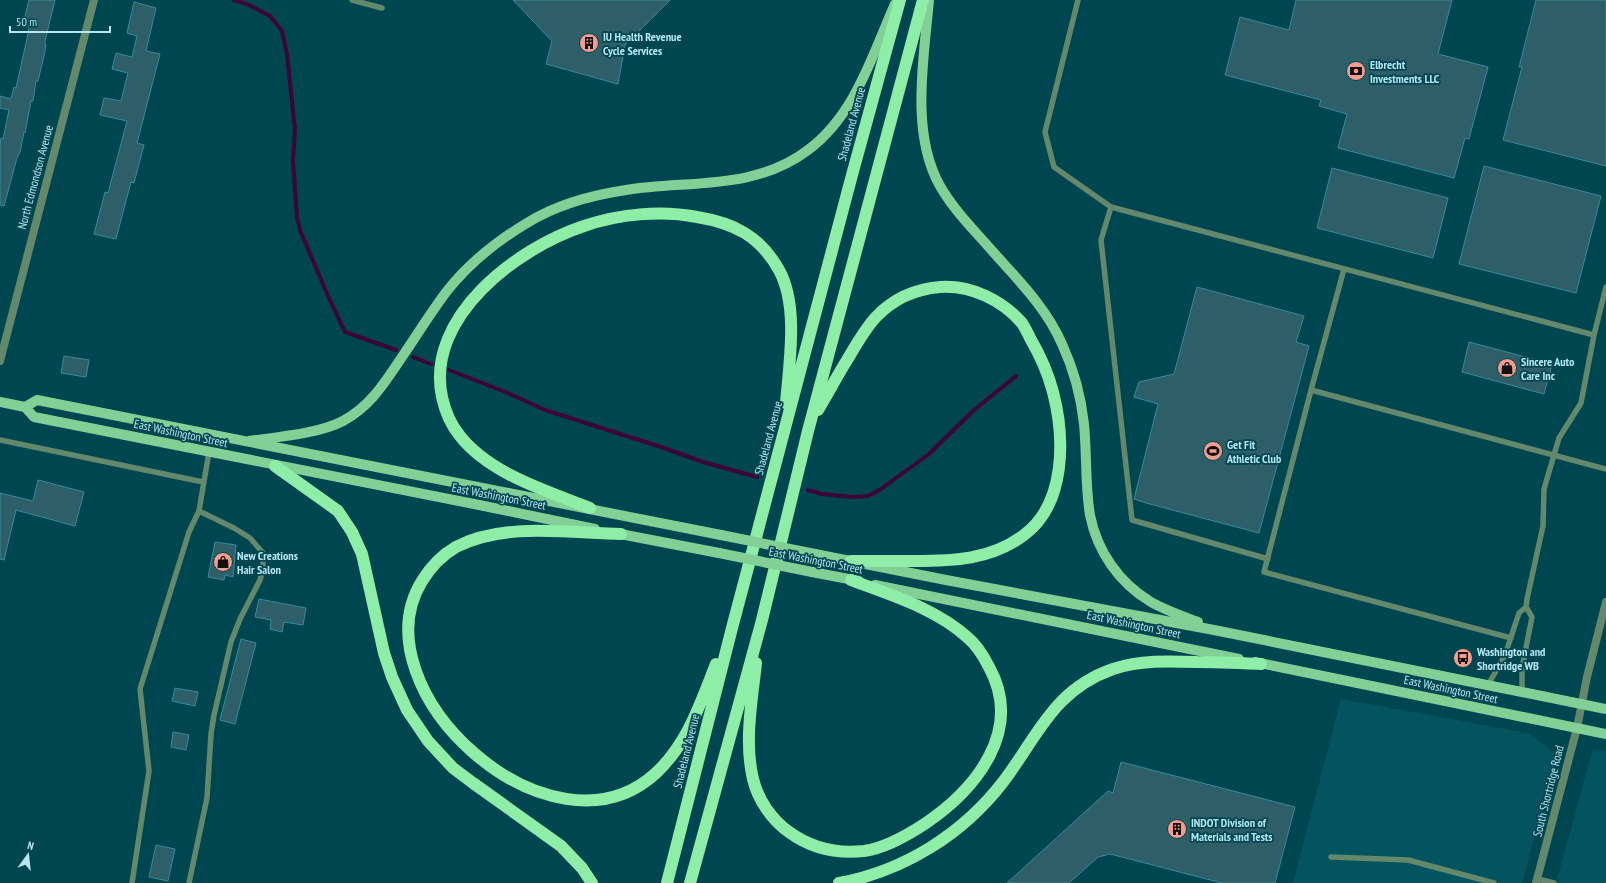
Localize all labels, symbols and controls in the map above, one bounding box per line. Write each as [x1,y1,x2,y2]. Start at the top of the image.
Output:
scale bar [10,8,110,34]
text: 50 m [16,14,37,29]
place label: IU Health Revenue Cycle Services [603,29,682,58]
building icon: IU Health Revenue Cycle Services [578,32,600,54]
place label: Elbrecht Investments LLC [1370,57,1440,86]
bank icon: Elbrecht Investments LLC [1345,60,1367,82]
street label: Shadeland Avenue [834,85,868,163]
street label: North Edmondson Avenue [14,123,56,231]
place label: Sincere Auto Care Inc [1521,354,1575,383]
shop icon: Sincere Auto Care Inc [1496,357,1518,379]
street label: Shadeland Avenue [751,399,785,477]
street label: East Washington Street [133,416,230,450]
place label: Get Fit Athletic Club [1226,437,1282,466]
sports icon: Get Fit Athletic Club [1202,440,1224,462]
street label: East Washington Street [451,480,548,513]
street label: East Washington Street [768,544,865,577]
place label: New Creations Hair Salon [237,548,298,577]
shop icon: New Creations Hair Salon [212,551,234,573]
street label: East Washington Street [1086,607,1183,641]
place label: Washington and Shortridge WB [1476,644,1545,673]
bus stop icon: Washington and Shortridge WB [1452,647,1474,669]
street label: East Washington Street [1403,672,1500,706]
street label: Shadeland Avenue [670,712,702,790]
street label: South Shortridge Road [1529,744,1567,838]
place label: INDOT Division of Materials and Tests [1191,815,1273,844]
building icon: INDOT Division of Materials and Tests [1166,818,1188,840]
north arrow [8,835,48,875]
text: N [26,838,35,853]

